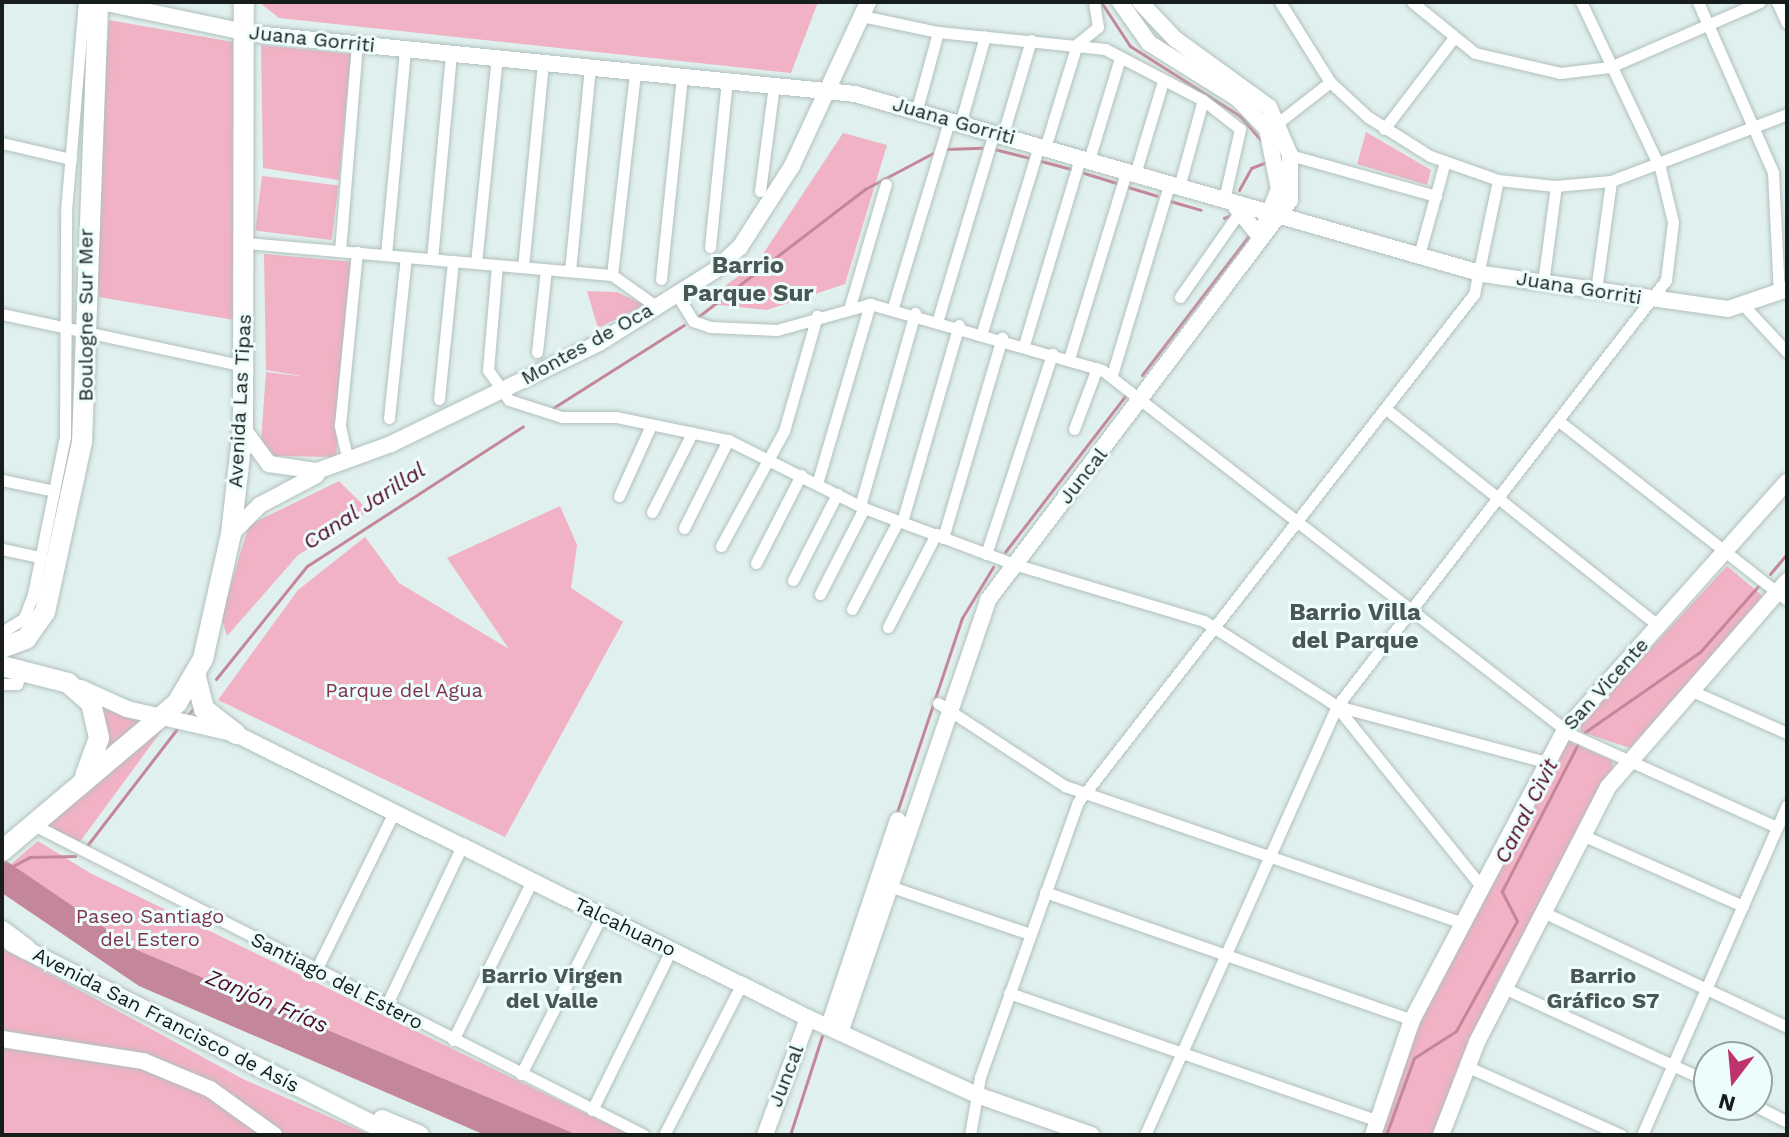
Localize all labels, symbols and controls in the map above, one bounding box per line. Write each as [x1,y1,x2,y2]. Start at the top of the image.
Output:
street label: Juana Gorriti [248,20,376,58]
street label: Juana Gorriti [890,92,1018,150]
street label: Boulogne Sur Mer [74,228,98,402]
district label: Barrio Parque Sur [682,252,814,308]
street label: Juana Gorriti [1514,266,1644,310]
street label: Montes de Oca [517,298,657,390]
street label: Avenida Las Tipas [223,313,257,489]
street label: Juncal [1054,443,1112,509]
water label: Canal Jarillal [297,456,431,556]
district label: Barrio Villa del Parque [1289,599,1421,655]
street label: San Vicente [1558,633,1654,735]
park label: Parque del Agua [324,678,484,702]
water label: Canal Civit [1488,754,1564,868]
street label: Talcahuano [570,892,680,962]
park label: Paseo Santiago del Estero [76,905,224,952]
street label: Santiago del Estero [247,927,427,1035]
street label: Avenida San Francisco de Asís [28,942,304,1098]
district label: Barrio Virgen del Valle [481,962,623,1014]
district label: Barrio Gráfico S7 [1547,962,1659,1014]
water label: Zanjón Frías [202,964,332,1038]
north arrow [1693,1041,1773,1121]
street label: Juncal [763,1042,809,1110]
text: N [1716,1088,1738,1117]

